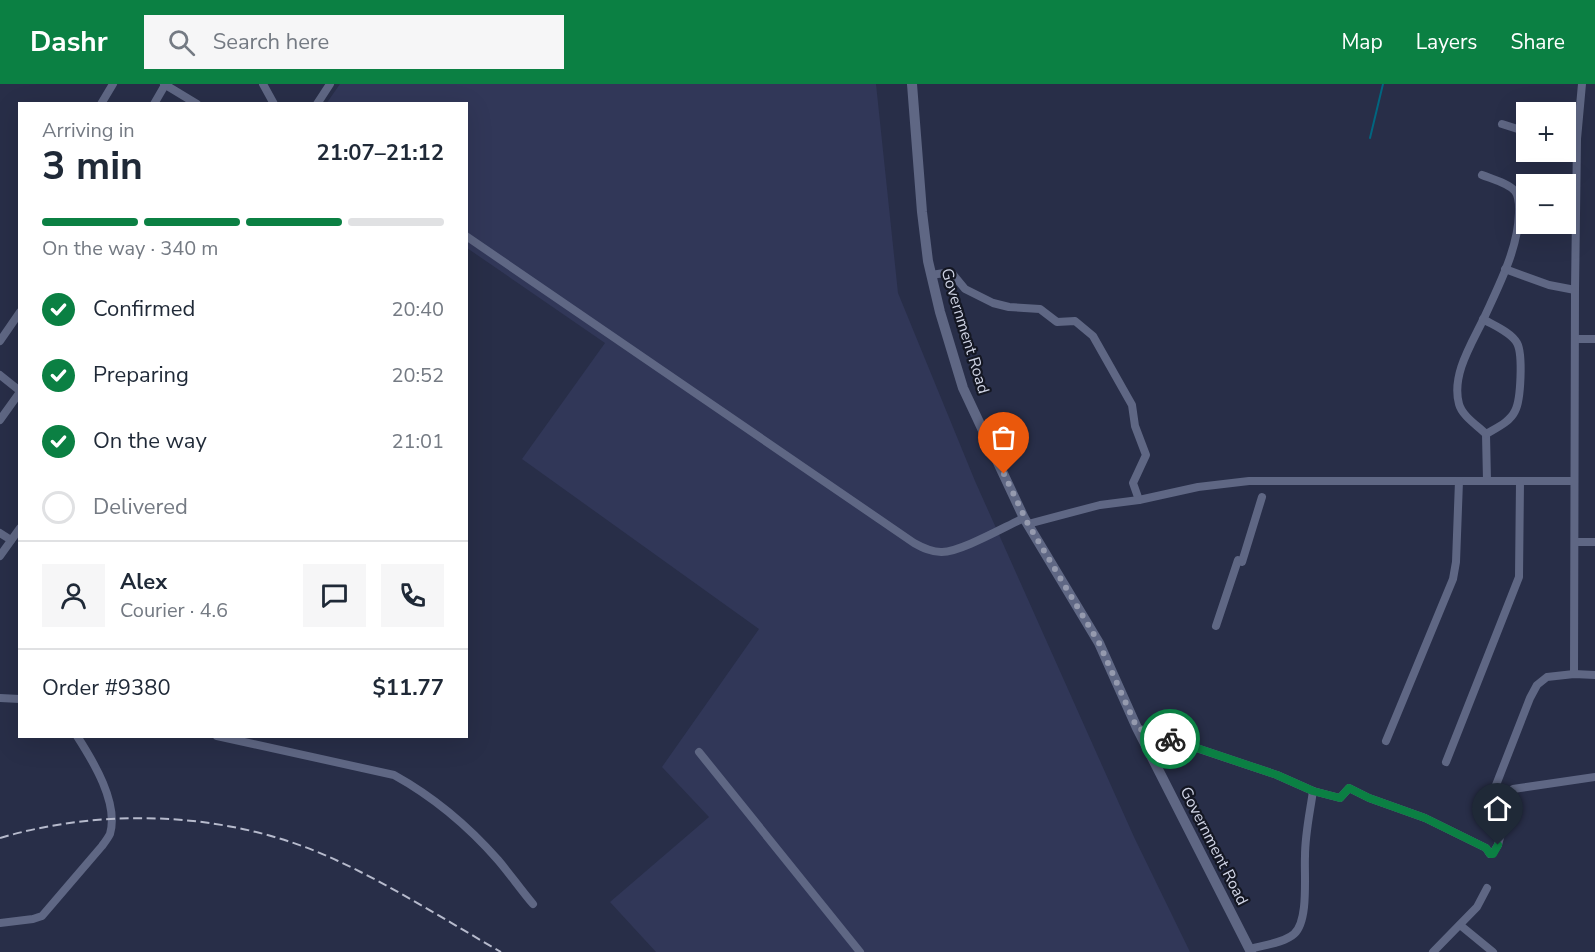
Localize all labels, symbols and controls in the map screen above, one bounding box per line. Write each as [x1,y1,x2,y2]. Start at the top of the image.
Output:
search box [144,15,564,69]
text: Dashr [30,23,108,61]
icon: search [165,26,198,59]
text: Search here [213,27,329,57]
text: Map [1341,28,1383,56]
text: Layers [1416,28,1477,56]
text: Share [1510,28,1565,56]
map controls [1516,102,1576,234]
button: + [1516,102,1576,162]
text: Arriving in [42,117,135,144]
text: 21:07–21:12 [316,138,444,168]
text: 3 min [42,140,143,193]
button: − [1516,174,1576,234]
text: On the way · 340 m [42,235,218,262]
street label: Government Road [935,266,995,396]
icon: check [42,293,75,326]
text: Confirmed [93,294,195,324]
text: 20:40 [391,296,444,323]
icon: check [42,359,75,392]
text: Preparing [93,360,189,390]
text: 20:52 [391,362,444,389]
pin [978,412,1029,474]
icon: bag [987,421,1020,454]
icon: check [42,425,75,458]
text: On the way [93,426,207,456]
text: 21:01 [391,428,444,455]
text: Delivered [93,492,188,522]
button: person [42,564,105,627]
button: chat [303,564,366,627]
button: phone [381,564,444,627]
text: Alex [120,567,167,597]
text: Courier · 4.6 [120,597,228,624]
text: Order #9380 [42,673,171,703]
text: $11.77 [373,673,444,703]
courier [1140,709,1200,769]
icon: bike [1154,723,1187,756]
street label: Government Road [1175,783,1253,909]
pin [1472,783,1523,845]
icon: home [1481,792,1514,825]

